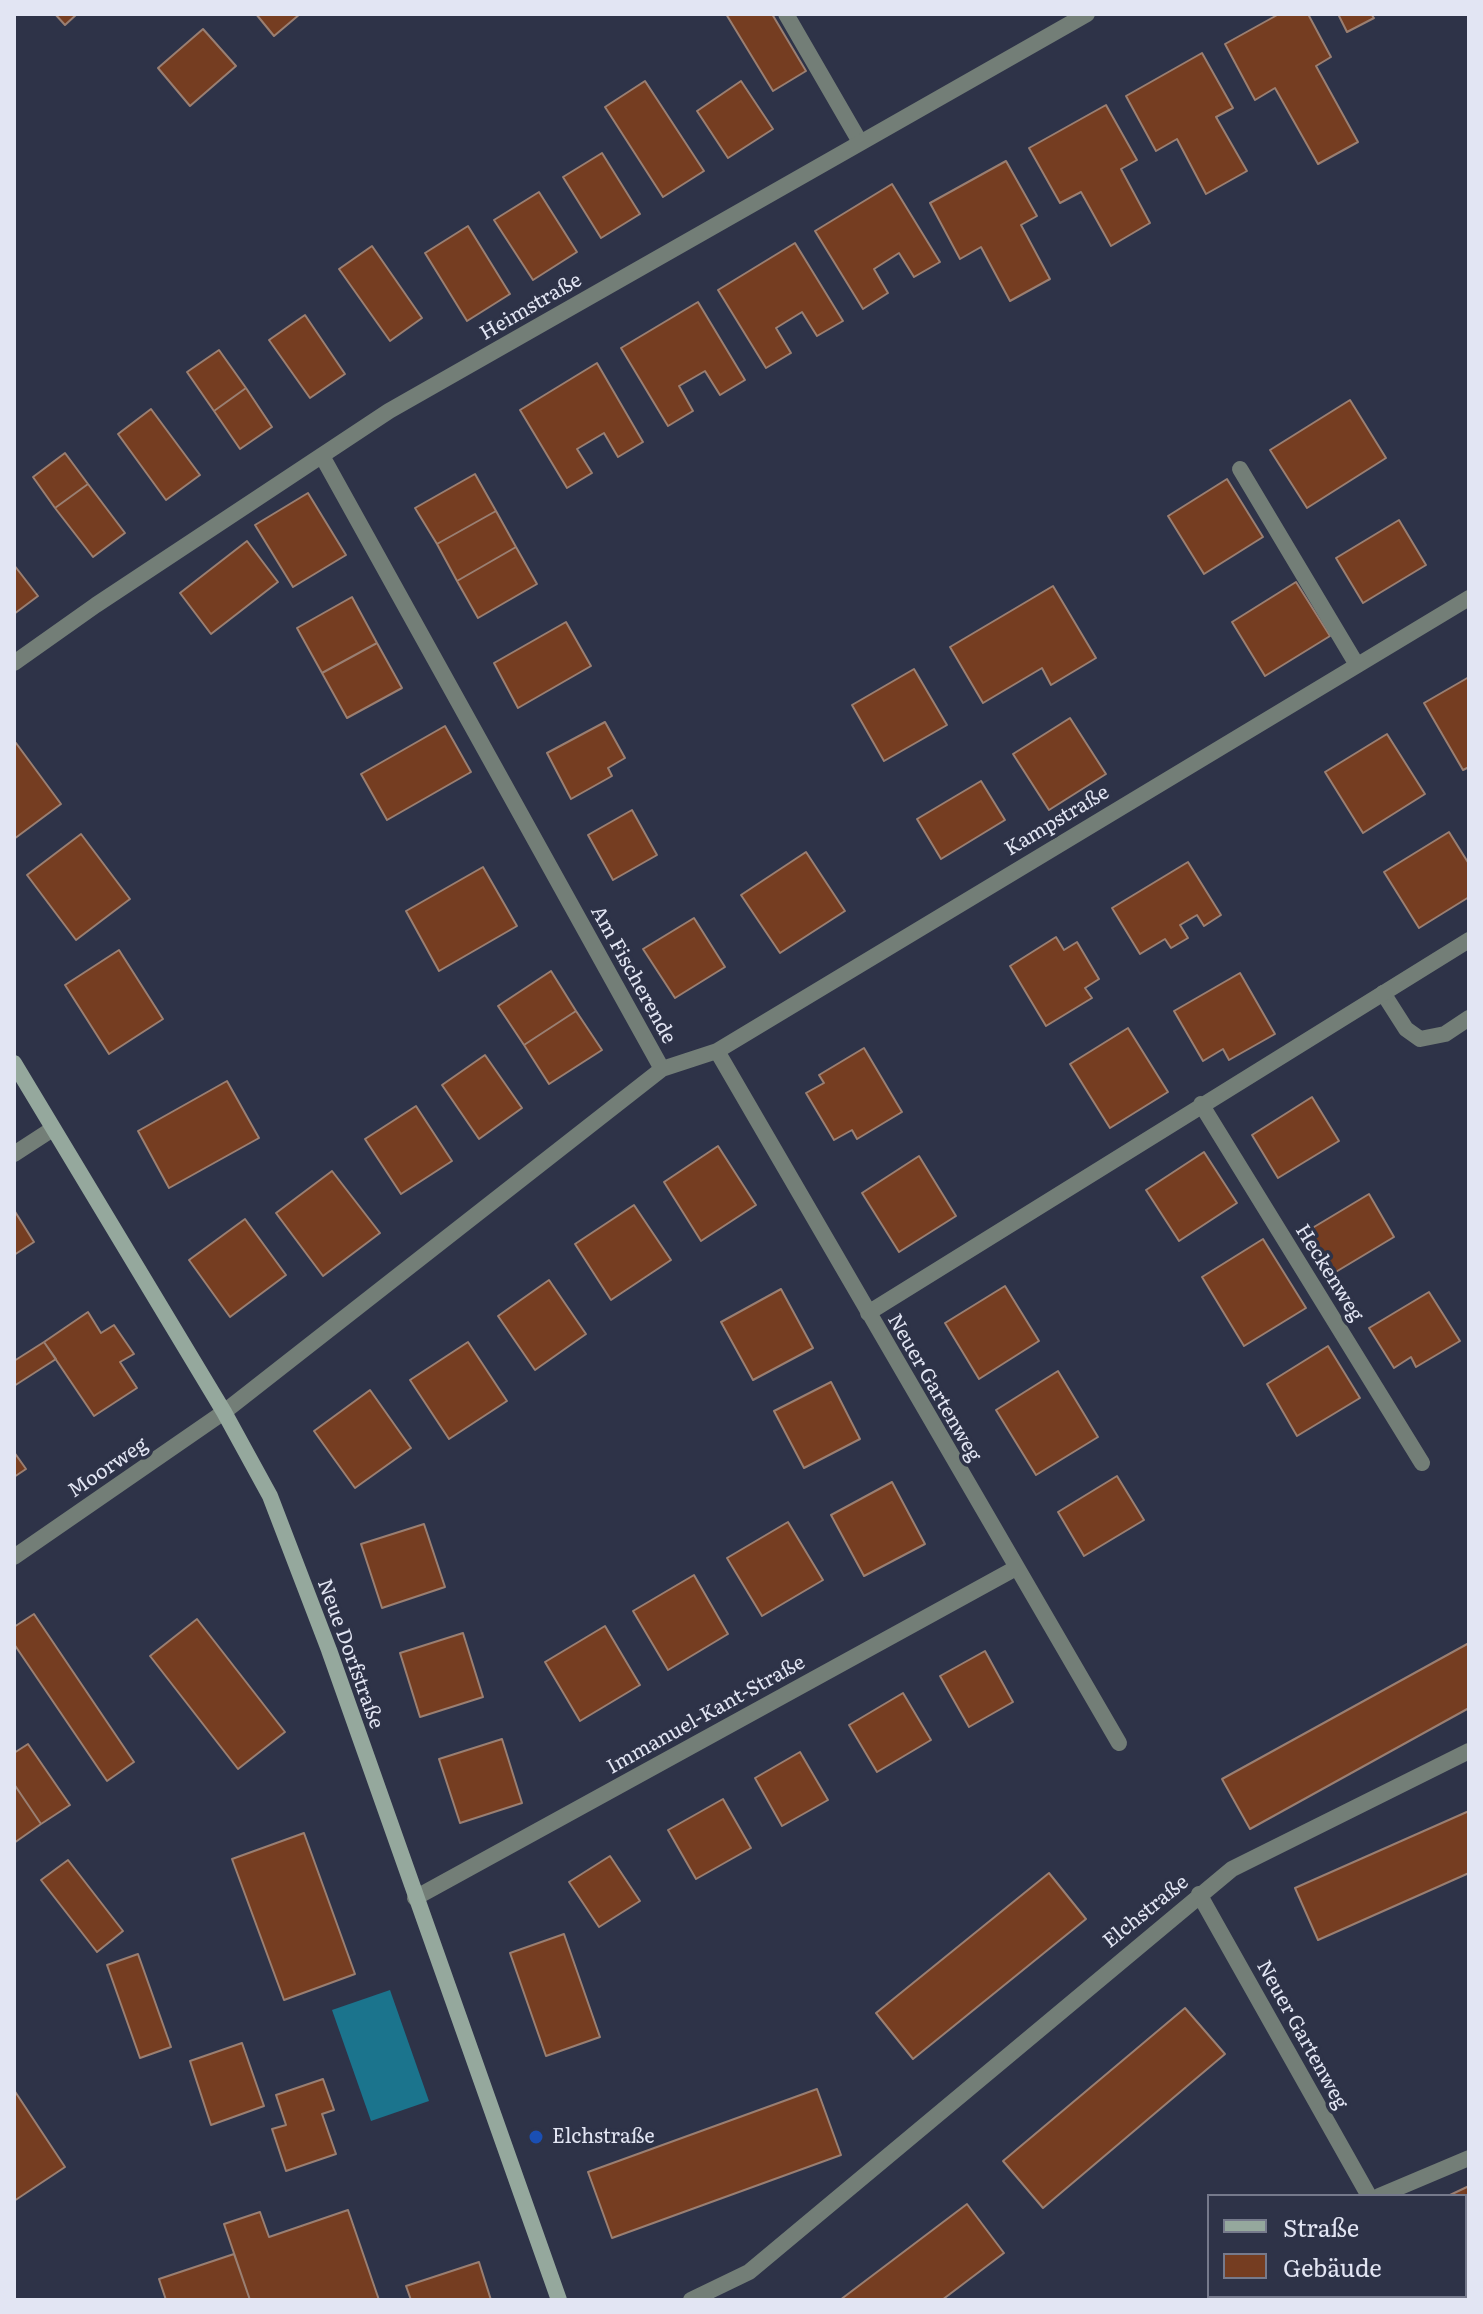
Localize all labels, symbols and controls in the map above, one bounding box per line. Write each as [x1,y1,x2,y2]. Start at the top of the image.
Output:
street label: Heimstraße [476,268,586,346]
street label: Kampstraße [1001,781,1113,861]
street label: Am Fischerende [585,902,681,1048]
street label: Heckenweg [1290,1220,1368,1326]
street label: Neuer Gartenweg [882,1310,986,1466]
street label: Moorweg [64,1433,152,1503]
street label: Neue Dorfstraße [312,1576,388,1732]
street label: Immanuel-Kant-Straße [603,1651,809,1779]
street label: Elchstraße [1099,1870,1193,1954]
street label: Neuer Gartenweg [1251,1956,1353,2114]
place label: Elchstraße [552,2125,655,2149]
marker: Elchstraße [527,2128,545,2146]
legend [1207,2194,1467,2298]
text: Straße [1283,2209,1359,2244]
text: Gebäude [1283,2249,1382,2284]

